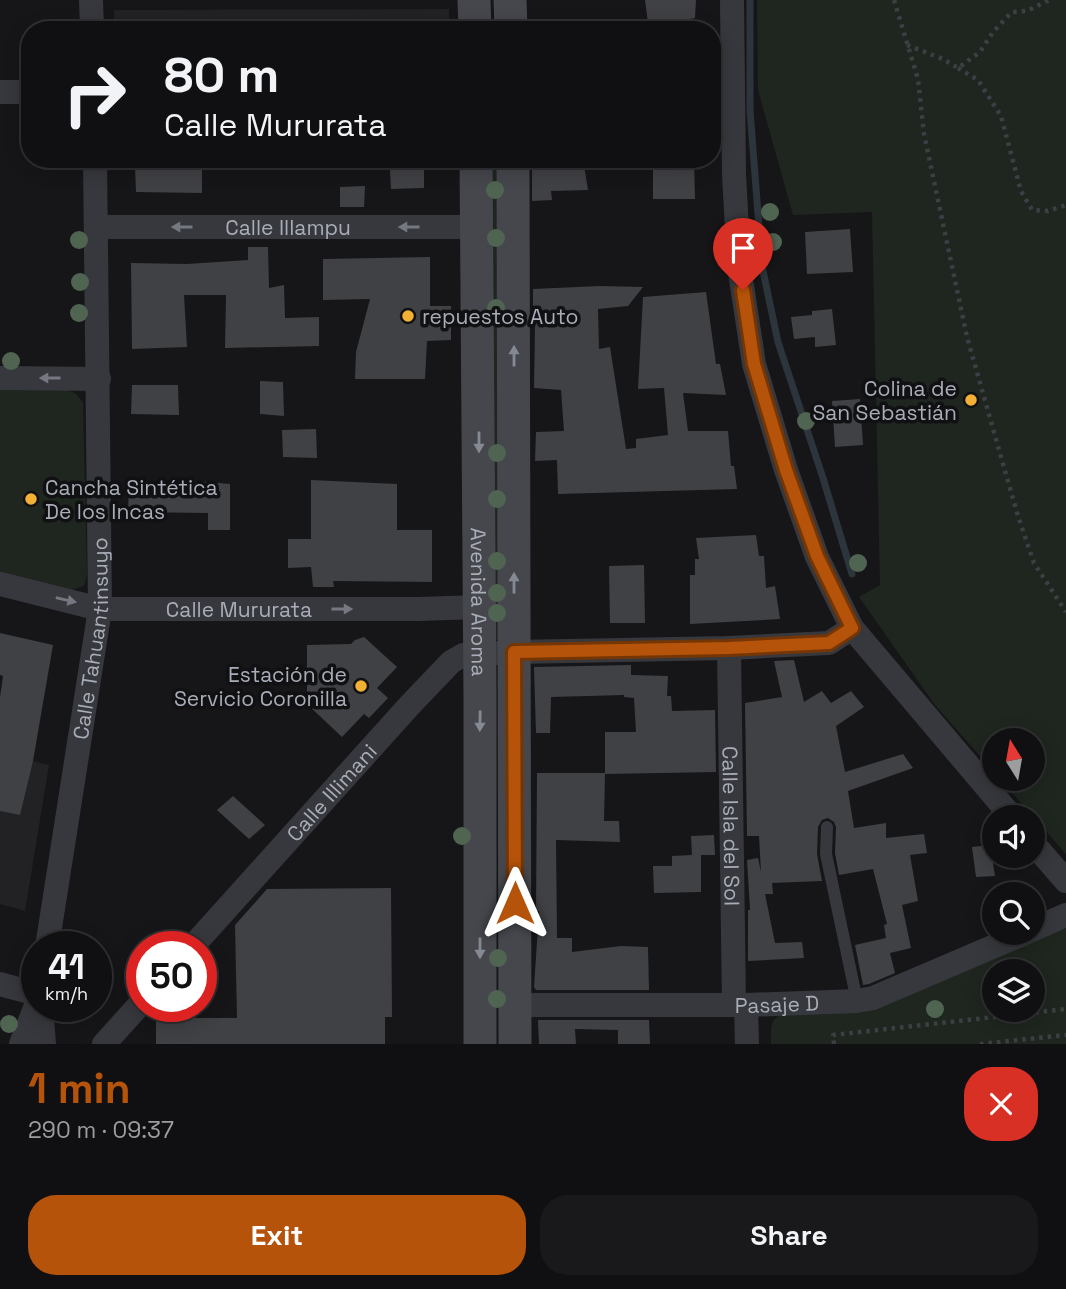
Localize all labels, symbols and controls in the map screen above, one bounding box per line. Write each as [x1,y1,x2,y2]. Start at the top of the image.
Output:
text: 80 m [164,44,279,106]
icon: right [49,49,140,140]
text: Calle Mururata [164,105,387,145]
street label: Calle Illampu [225,214,351,241]
pin [713,218,773,290]
one-way arrow [170,221,192,233]
one-way arrow [398,221,420,233]
icon: arrive [724,229,762,267]
place label: repuestos Auto [422,303,578,330]
marker: repuestos Auto [400,308,416,324]
one-way arrow [508,345,520,367]
one-way arrow [38,372,60,384]
place label: Colina de San Sebastián [812,375,957,426]
marker: Colina de San Sebastián [963,392,979,408]
one-way arrow [473,431,485,453]
place label: Cancha Sintética De los Incas [45,474,218,525]
marker: Cancha Sintética De los Incas [23,491,39,507]
street label: Avenida Aroma [465,527,493,677]
street label: Calle Tahuantinsuyo [66,537,114,741]
one-way arrow [508,572,520,594]
one-way arrow [55,595,77,606]
street label: Calle Mururata [166,596,312,623]
one-way arrow [331,603,353,615]
place label: Estación de Servicio Coronilla [174,661,347,712]
marker: Estación de Servicio Coronilla [353,678,369,694]
one-way arrow [474,710,486,732]
north arrow [982,728,1045,791]
map controls [982,728,1045,1022]
street label: Calle Illimani [280,738,382,847]
street label: Calle Isla del Sol [717,746,746,906]
button: sound [982,805,1045,868]
position arrow [478,866,552,940]
button: search [982,882,1045,945]
speed limit sign: 50 [126,931,217,1022]
one-way arrow [474,938,486,960]
text: 41 [48,945,85,989]
button: layers [982,959,1045,1022]
text: km/h [45,982,88,1005]
street label: Pasaje D [735,989,820,1019]
text: 1 min [28,1062,131,1115]
button: close [964,1067,1038,1141]
text: 290 m · 09:37 [28,1115,174,1145]
button: Exit [28,1195,526,1275]
button: Share [540,1195,1038,1275]

